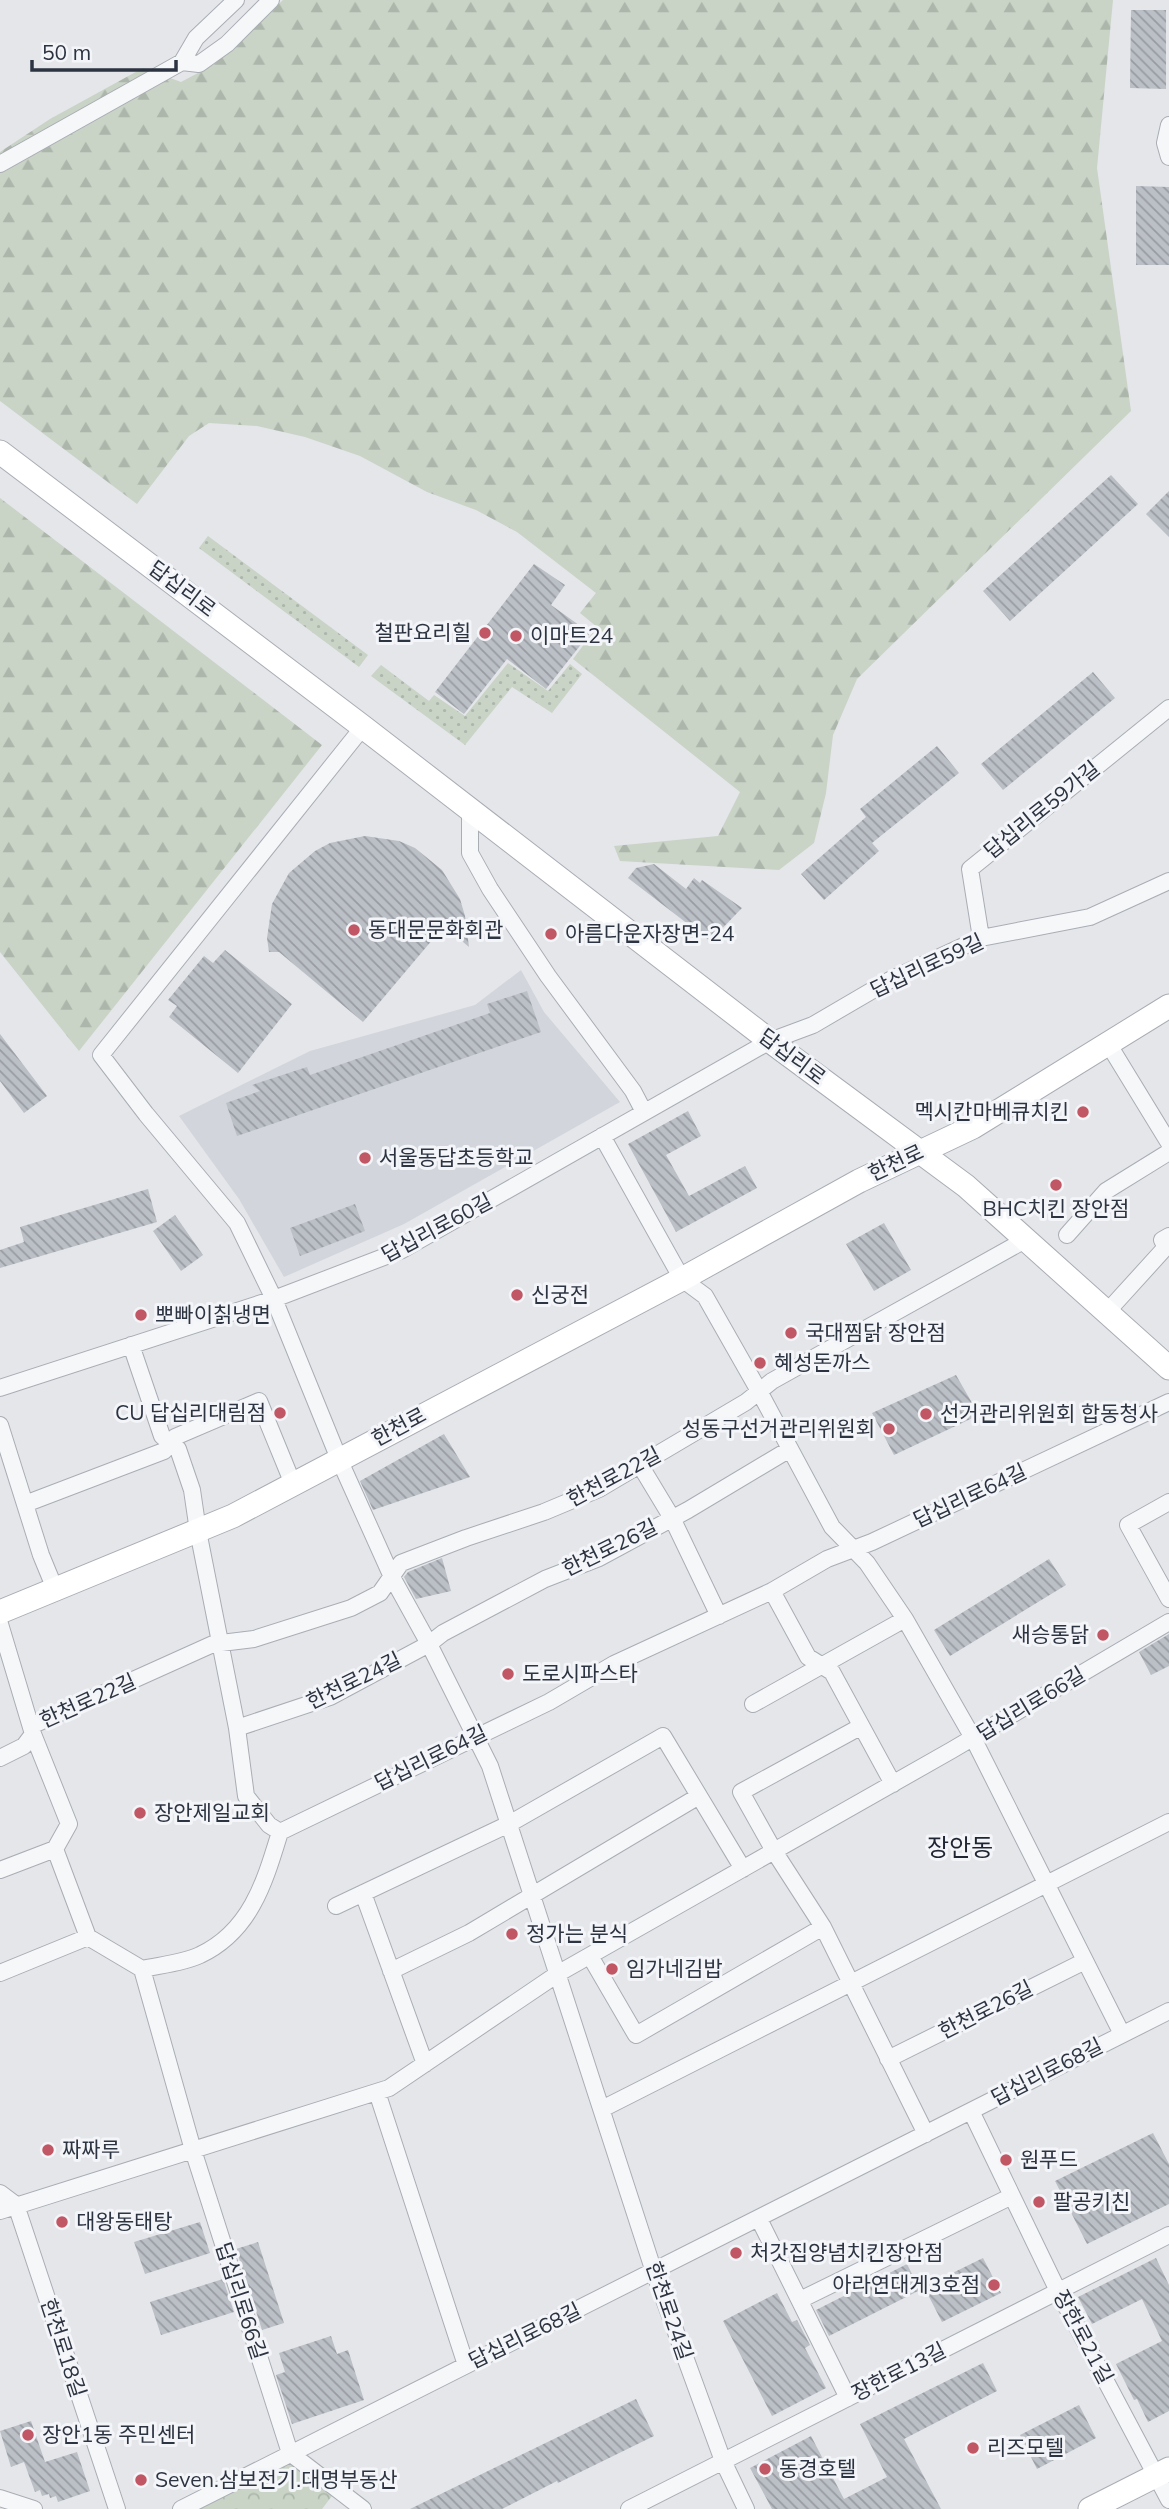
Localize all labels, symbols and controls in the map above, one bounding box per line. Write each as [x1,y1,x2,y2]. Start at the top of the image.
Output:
scale bar [32,28,175,72]
text: 50 m [42,39,91,65]
street label: 답십리로 [144,555,221,622]
place label: 철판요리힐 [374,619,471,645]
place label: 이마트24 [530,622,614,648]
marker: 철판요리힐 [477,625,493,641]
marker: 이마트24 [508,628,524,644]
street label: 답십리로59가길 [978,755,1104,864]
place label: 동대문문화회관 [368,916,503,942]
place label: 아름다운자장면-24 [565,920,735,946]
marker: 동대문문화회관 [346,922,362,938]
marker: 아름다운자장면-24 [543,926,559,942]
street label: 답십리로59길 [866,928,987,1003]
street label: 답십리로 [754,1023,831,1090]
place label: 멕시칸마베큐치킨 [914,1098,1069,1124]
marker: 멕시칸마베큐치킨 [1075,1104,1091,1120]
street label: 한천로 [864,1138,927,1186]
place label: 서울동답초등학교 [379,1144,534,1170]
marker: 서울동답초등학교 [357,1150,373,1166]
marker: BHC치킨 장안점 [1048,1177,1064,1193]
street label: 답십리로60길 [377,1187,496,1267]
place label: BHC치킨 장안점 [983,1195,1129,1221]
place label: 신궁전 [531,1281,589,1307]
marker: 신궁전 [509,1287,525,1303]
place label: 뽀빠이칡냉면 [155,1301,271,1327]
marker: 뽀빠이칡냉면 [133,1307,149,1323]
place label: 국대찜닭 장안점 [805,1319,946,1345]
marker: 국대찜닭 장안점 [783,1325,799,1341]
place label: 혜성돈까스 [774,1349,871,1375]
marker: 혜성돈까스 [752,1355,768,1371]
place label: CU 답십리대림점 [115,1399,266,1425]
place label: 선거관리위원회 합동청사 [940,1400,1158,1426]
street label: 한천로 [367,1401,430,1451]
marker: CU 답십리대림점 [272,1405,288,1421]
marker: 선거관리위원회 합동청사 [918,1406,934,1422]
place label: 성동구선거관리위원회 [682,1415,875,1441]
marker: 성동구선거관리위원회 [881,1421,897,1437]
street label: 한천로22길 [562,1441,665,1512]
street label: 답십리로64길 [909,1458,1030,1533]
street label: 한천로26길 [558,1513,661,1581]
place label: 새승통닭 [1012,1621,1089,1647]
marker: 새승통닭 [1095,1627,1111,1643]
street label: 한천로24길 [302,1646,405,1714]
place label: 도로시파스타 [522,1660,638,1686]
street label: 답십리로66길 [972,1661,1089,1746]
marker: 도로시파스타 [500,1666,516,1682]
street label: 한천로22길 [35,1667,140,1733]
street label: 답십리로64길 [370,1719,491,1795]
place label: 장안제일교회 [154,1799,270,1825]
marker: 장안제일교회 [132,1805,148,1821]
district label: 장안동 [927,1832,993,1862]
place label: 정가는 분식 [526,1920,628,1946]
marker: 정가는 분식 [504,1926,520,1942]
place label: 임가네김밥 [626,1955,723,1981]
marker: 임가네김밥 [604,1961,620,1977]
street label: 한천로26길 [934,1974,1037,2044]
street label: 답십리로68길 [986,2032,1107,2110]
place label: 짜짜루 [62,2136,120,2162]
marker: 짜짜루 [40,2142,56,2158]
place label: 원푸드 [1020,2146,1078,2172]
marker: 원푸드 [998,2152,1014,2168]
place label: 팔공키친 [1053,2188,1130,2214]
marker: 팔공키친 [1031,2194,1047,2210]
place label: 대왕동태탕 [76,2208,173,2234]
marker: 대왕동태탕 [54,2214,70,2230]
street label: 답십리로66길 [211,2239,273,2363]
place label: 처갓집양념치킨장안점 [750,2239,943,2265]
marker: 처갓집양념치킨장안점 [728,2245,744,2261]
street label: 한천로24길 [641,2258,699,2363]
place label: 아라연대게3호점 [832,2271,980,2297]
marker: 아라연대게3호점 [986,2277,1002,2293]
street label: 장한로21길 [1048,2285,1119,2388]
street label: 한천로18길 [36,2295,92,2400]
street label: 답십리로68길 [464,2297,585,2373]
street label: 장한로13길 [847,2336,950,2406]
place label: 장안1동 주민센터 [42,2421,195,2447]
marker: 장안1동 주민센터 [20,2427,36,2443]
place label: 리즈모텔 [987,2434,1064,2460]
marker: 리즈모텔 [965,2440,981,2456]
place label: 동경호텔 [779,2455,856,2481]
marker: 동경호텔 [757,2461,773,2477]
place label: Seven.삼보전기.대명부동산 [155,2466,398,2492]
marker: Seven.삼보전기.대명부동산 [133,2472,149,2488]

